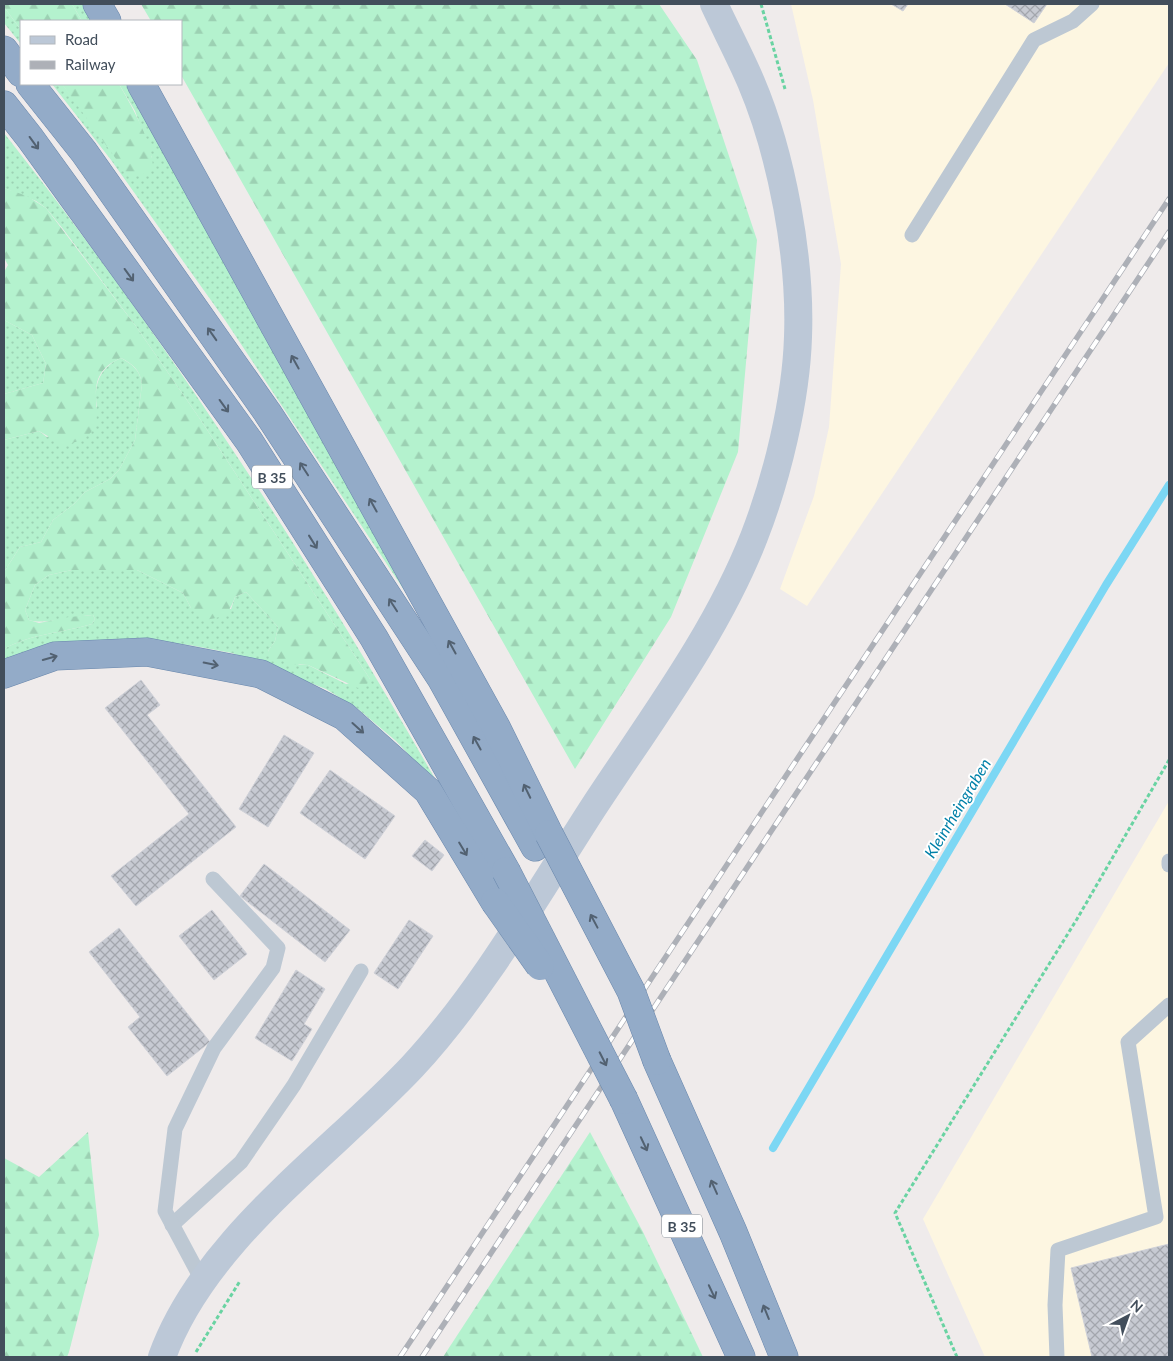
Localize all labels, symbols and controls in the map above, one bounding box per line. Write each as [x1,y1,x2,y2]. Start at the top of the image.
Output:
legend [20,20,182,85]
text: Road [65,30,98,48]
text: Railway [65,55,116,73]
one-way arrow [29,136,39,150]
one-way arrow [124,268,134,282]
one-way arrow [207,328,217,342]
one-way arrow [290,355,300,370]
one-way arrow [219,399,229,413]
one-way arrow [299,462,309,476]
road number: B 35 [252,466,292,488]
one-way arrow [368,497,378,512]
one-way arrow [309,535,319,549]
one-way arrow [388,598,398,612]
one-way arrow [446,640,456,655]
one-way arrow [42,653,58,663]
one-way arrow [202,660,218,670]
one-way arrow [351,722,364,734]
one-way arrow [472,737,482,751]
water label: Kleinrheingraben [920,755,994,861]
one-way arrow [522,784,531,799]
one-way arrow [459,842,469,856]
one-way arrow [589,914,598,929]
one-way arrow [598,1051,608,1066]
one-way arrow [640,1136,649,1151]
one-way arrow [708,1180,718,1195]
road number: B 35 [662,1214,702,1238]
one-way arrow [707,1284,717,1299]
north arrow [1103,1291,1153,1341]
text: N [1127,1296,1147,1316]
one-way arrow [760,1305,770,1320]

